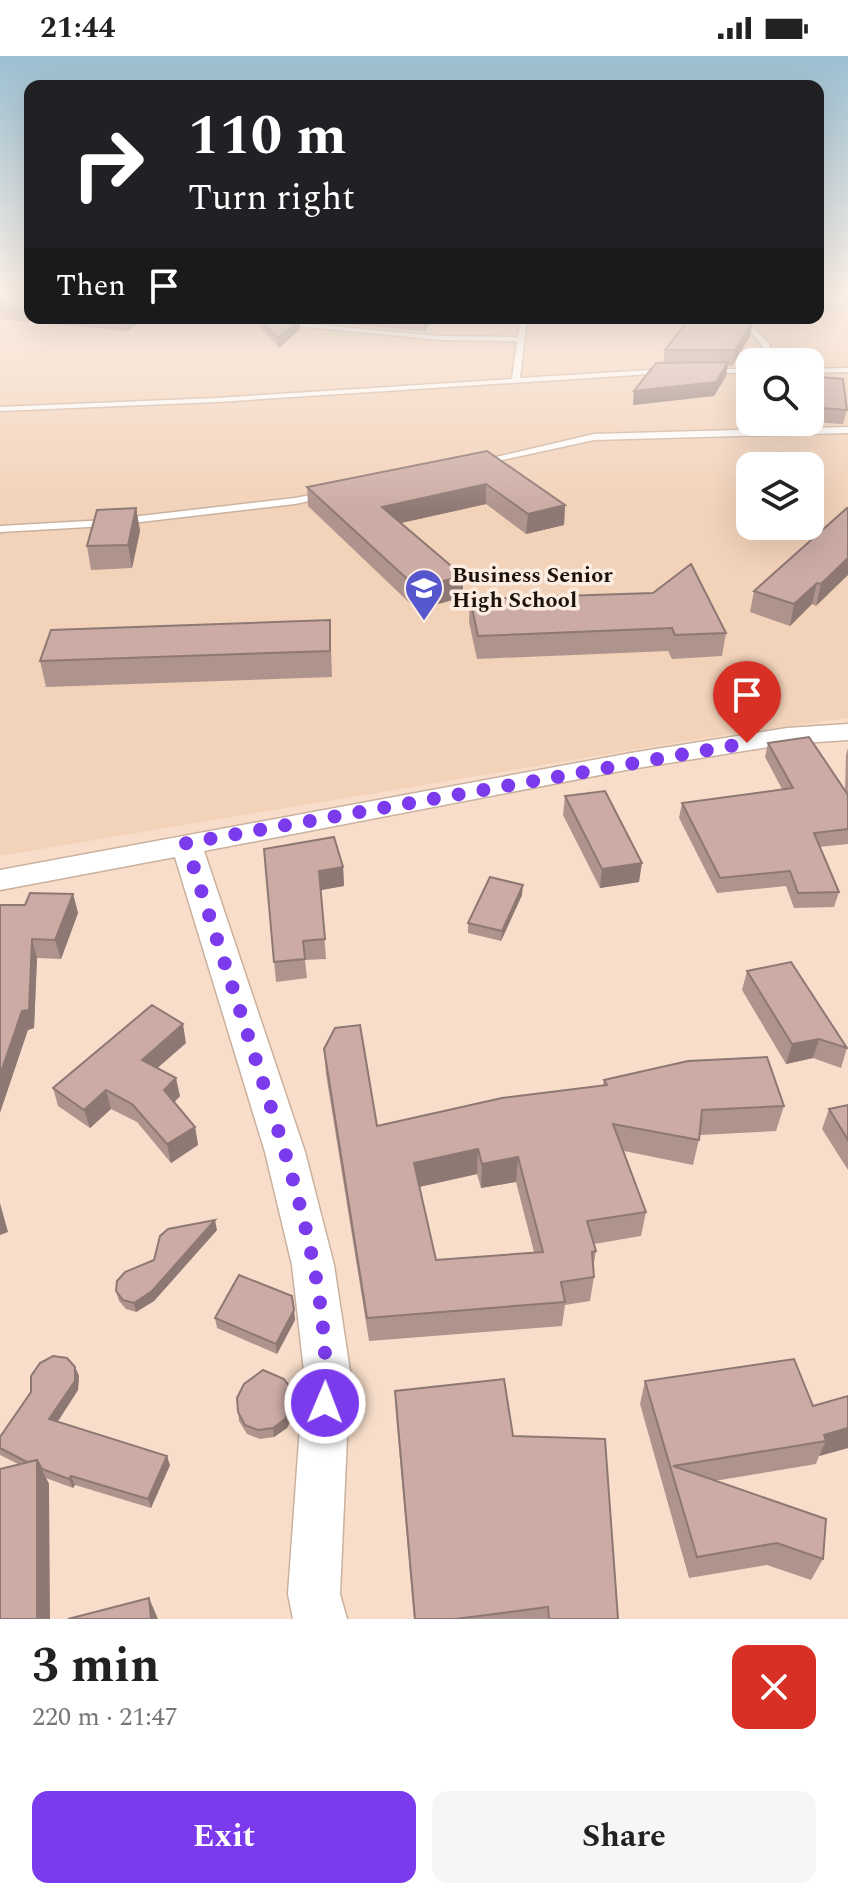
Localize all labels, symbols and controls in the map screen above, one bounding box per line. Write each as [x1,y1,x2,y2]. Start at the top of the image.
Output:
text: 21:44 [40,5,115,51]
text: 110 m [188,94,347,179]
icon: right [56,112,160,216]
text: Turn right [188,171,355,226]
text: Then [56,263,126,309]
icon: arrive [142,264,186,308]
map controls [736,348,824,540]
button: search [736,348,824,436]
button: layers [736,452,824,540]
place label: Business Senior High School [452,559,613,617]
school or university icon: Business Senior High School [403,567,445,622]
pin [713,661,781,743]
icon: arrive [725,673,769,717]
position arrow [283,1361,367,1445]
text: 3 min [32,1630,160,1703]
button: close [732,1645,816,1729]
text: 220 m · 21:47 [32,1697,178,1737]
button: Exit [32,1791,416,1883]
button: Share [432,1791,816,1883]

